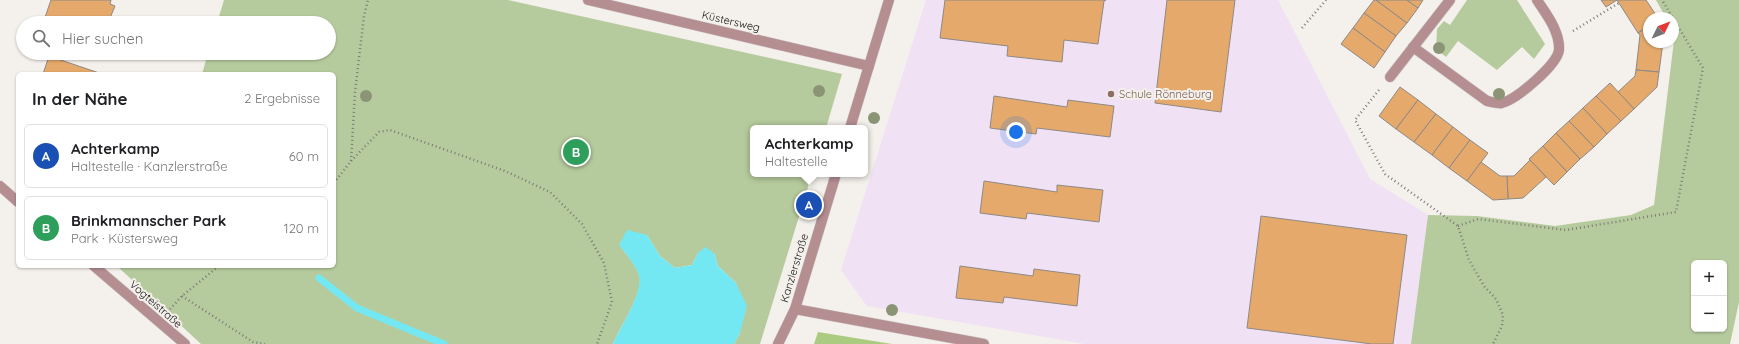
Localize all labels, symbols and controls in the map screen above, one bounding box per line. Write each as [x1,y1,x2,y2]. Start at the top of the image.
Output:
street label: Küstersweg [701,8,761,34]
north arrow [1643,12,1679,48]
search box [16,16,336,60]
icon: search [30,27,52,49]
text: Hier suchen [62,29,143,48]
place label: Schule Rönneburg [1119,87,1212,101]
text: In der Nähe [32,88,128,109]
marker: Schule Rönneburg [1106,89,1116,99]
text: 2 Ergebnisse [244,90,320,106]
your location [1006,122,1026,142]
popup [750,125,868,177]
text: Achterkamp [765,134,853,153]
pin: B [563,137,589,167]
text: Achterkamp [71,139,160,158]
text: A [42,148,50,164]
text: 60 m [289,148,319,164]
text: Haltestelle [765,153,827,169]
text: Haltestelle · Kanzlerstraße [71,158,228,174]
pin: A [796,190,822,220]
text: Brinkmannscher Park [71,211,226,230]
text: B [42,220,50,236]
text: 120 m [284,220,319,236]
text: Park · Küstersweg [71,230,178,246]
street label: Kanzlerstraße [777,232,811,304]
map controls [1691,260,1727,332]
button: + [1691,260,1727,296]
street label: Vogteistraße [127,277,185,331]
button: − [1691,296,1727,332]

